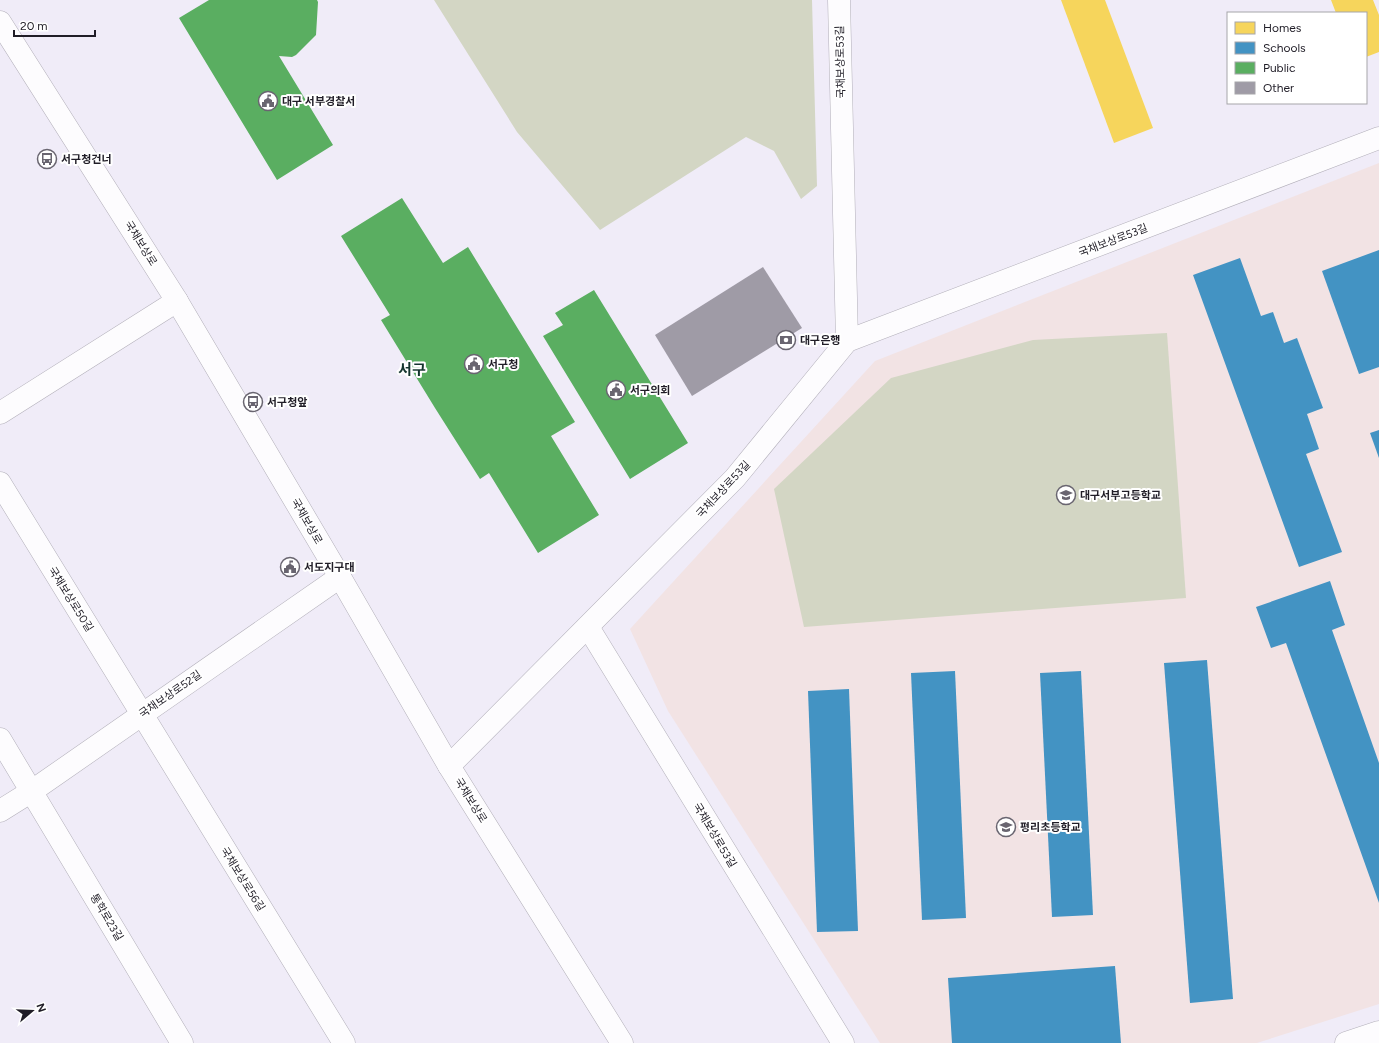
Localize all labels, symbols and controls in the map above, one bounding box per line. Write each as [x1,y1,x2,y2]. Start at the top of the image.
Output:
scale bar [14,12,95,38]
legend [1227,12,1367,104]
text: 20 m [20,19,48,33]
text: Homes [1263,21,1302,35]
street label: 국채보상로53길 [833,25,848,99]
text: Schools [1263,41,1306,55]
text: Public [1263,61,1296,75]
text: Other [1263,81,1294,95]
public building icon: 대구 서부경찰서 [257,90,279,112]
place label: 대구 서부경찰서 [282,95,355,108]
bus stop icon: 서구청건너 [36,148,58,170]
place label: 서구청건너 [61,153,112,166]
street label: 국채보상로 [122,218,159,268]
street label: 국채보상로53길 [1077,221,1150,260]
bank icon: 대구은행 [775,329,797,351]
place label: 대구은행 [800,334,840,347]
public building icon: 서구청 [463,353,485,375]
place label: 서구청 [488,358,518,371]
district label: 서구 [398,361,426,379]
public building icon: 서구의회 [605,379,627,401]
place label: 서구의회 [630,384,670,397]
bus stop icon: 서구청앞 [242,391,264,413]
place label: 서구청앞 [267,396,307,409]
street label: 국채보상로53길 [694,458,753,520]
school or university icon: 대구서부고등학교 [1055,484,1077,506]
place label: 대구서부고등학교 [1080,489,1161,502]
street label: 국채보상로 [288,496,325,546]
public building icon: 서도지구대 [279,556,301,578]
place label: 서도지구대 [304,561,355,574]
street label: 국채보상로50길 [45,564,96,634]
street label: 국채보상로52길 [137,668,204,721]
street label: 국채보상로 [452,775,489,825]
street label: 국채보상로53길 [690,801,739,870]
school or university icon: 평리초등학교 [995,816,1017,838]
place label: 평리초등학교 [1020,821,1081,834]
street label: 국채보상로56길 [218,845,268,914]
street label: 통학로23길 [87,891,126,943]
north arrow [12,991,52,1031]
text: N [33,1002,49,1014]

